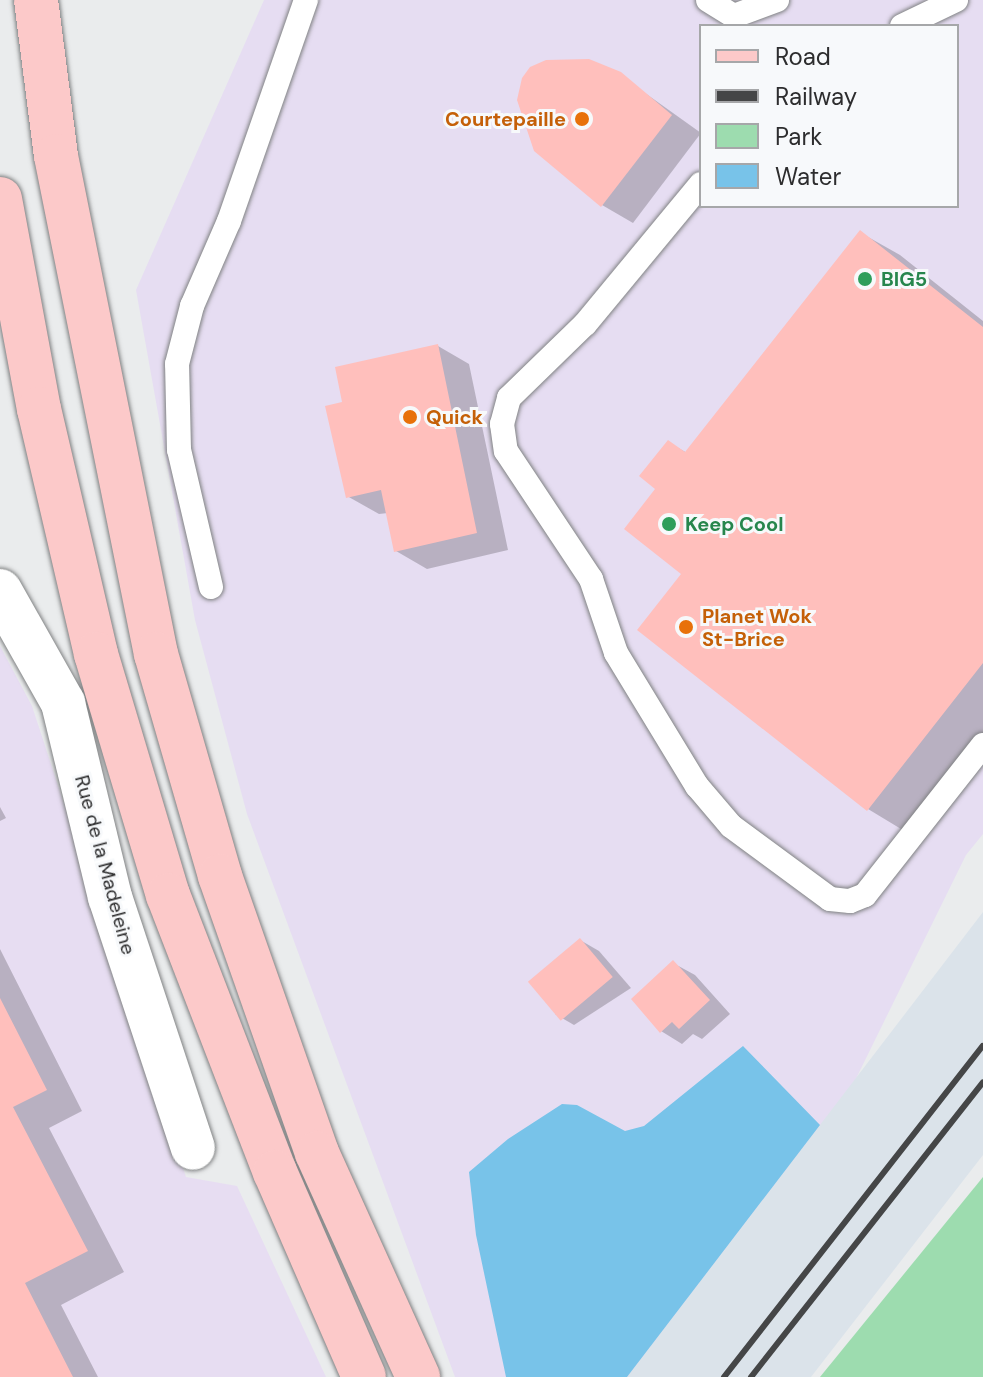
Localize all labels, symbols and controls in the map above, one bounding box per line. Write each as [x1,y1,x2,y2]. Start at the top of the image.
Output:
legend [699,24,959,208]
text: Road [775,41,831,72]
text: Railway [775,81,857,112]
place label: Courtepaille [445,107,566,131]
marker: Courtepaille [573,110,591,128]
text: Park [775,121,822,152]
text: Water [775,161,841,192]
place label: BIG5 [881,267,927,291]
marker: BIG5 [856,270,874,288]
place label: Quick [426,405,483,429]
marker: Quick [401,408,419,426]
place label: Keep Cool [685,512,784,536]
marker: Keep Cool [660,515,678,533]
place label: Planet Wok St-Brice [702,604,812,651]
marker: Planet Wok St-Brice [677,618,695,636]
street label: Rue de la Madeleine [69,773,141,957]

